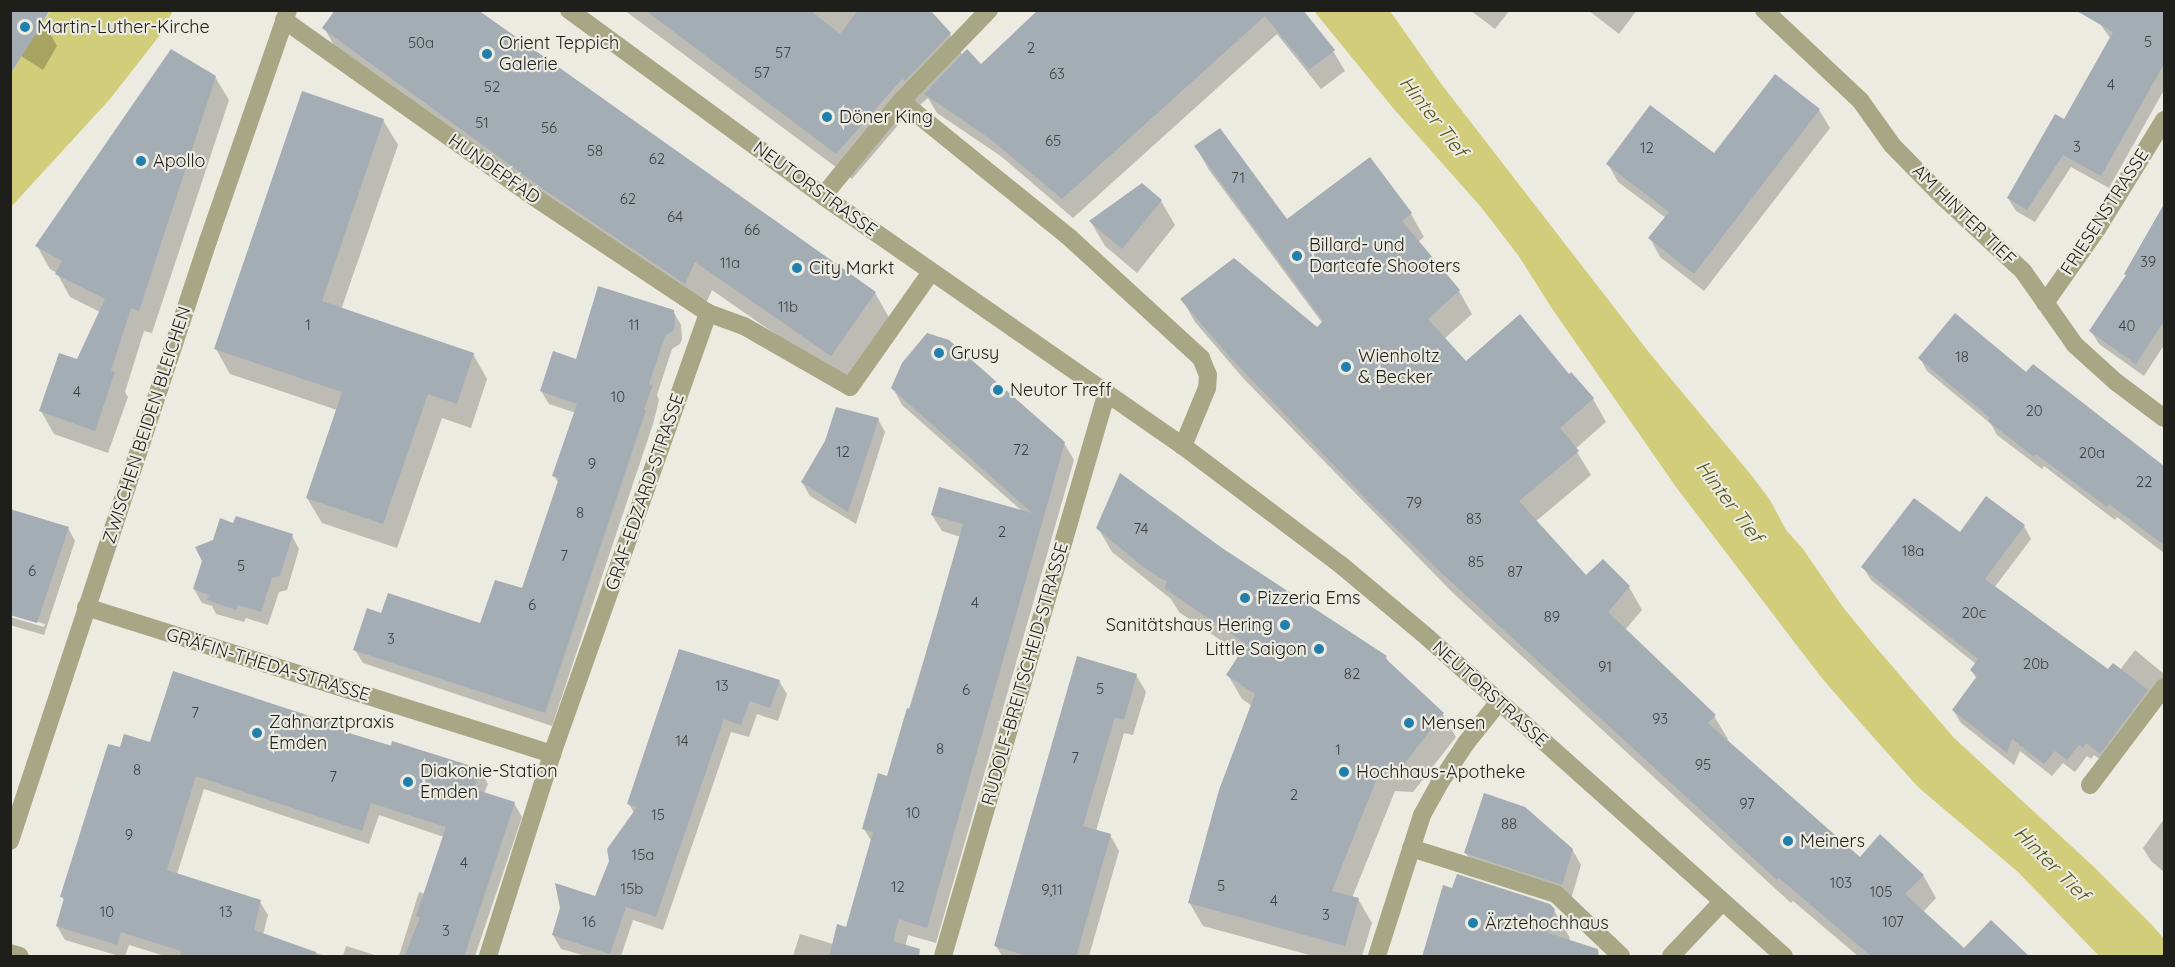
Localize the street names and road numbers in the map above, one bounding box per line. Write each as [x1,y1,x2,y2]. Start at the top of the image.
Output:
street label: HUNDEPFAD [444,129,544,209]
street label: NEUTORSTRASSE [749,137,881,241]
street label: FRIESENSTRASSE [2056,145,2154,279]
street label: AM HINTER TIEF [1908,160,2020,270]
street label: ZWISCHEN BEIDEN BLEICHEN [98,304,196,546]
street label: GRAF-EDZARD-STRASSE [601,391,689,593]
street label: RUDOLF-BREITSCHEID-STRASSE [977,540,1073,808]
street label: GRÄFIN-THEDA-STRASSE [164,624,372,706]
street label: NEUTORSTRASSE [1428,637,1552,751]

